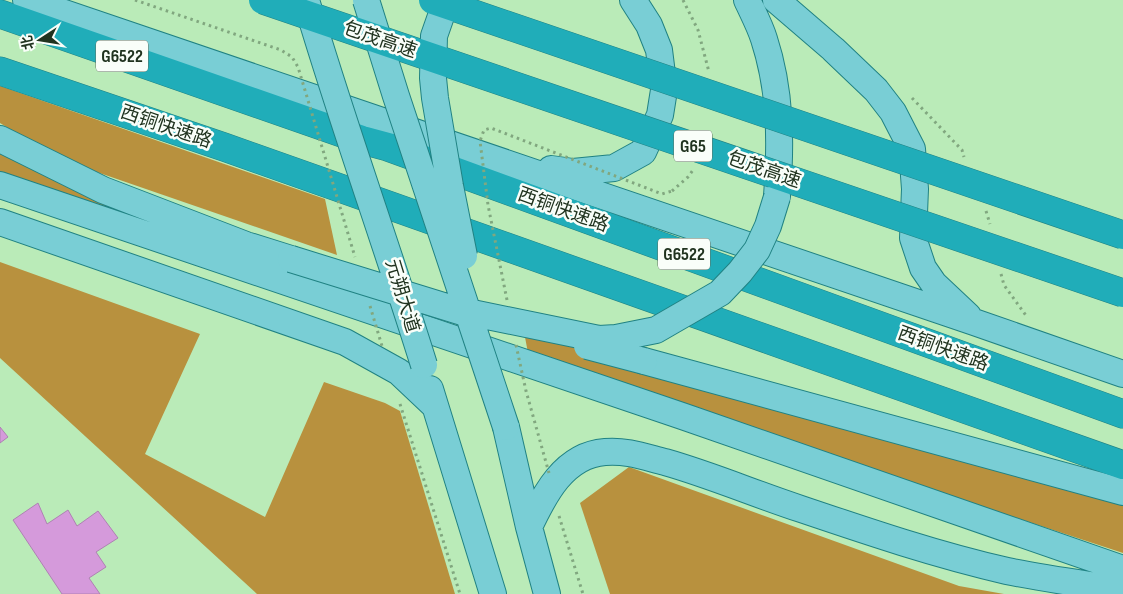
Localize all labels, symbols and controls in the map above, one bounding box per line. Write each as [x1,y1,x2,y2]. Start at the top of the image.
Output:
north arrow [15,15,65,65]
street label: 包茂高速 [340,17,420,63]
text: 北 [18,34,38,51]
road number: G6522 [96,40,148,72]
street label: 西铜快速路 [117,101,215,153]
road number: G65 [674,130,712,162]
street label: 包茂高速 [724,147,804,193]
street label: 西铜快速路 [514,183,612,237]
road number: G6522 [658,238,710,270]
street label: 元朔大道 [380,256,424,336]
street label: 西铜快速路 [894,322,992,376]

